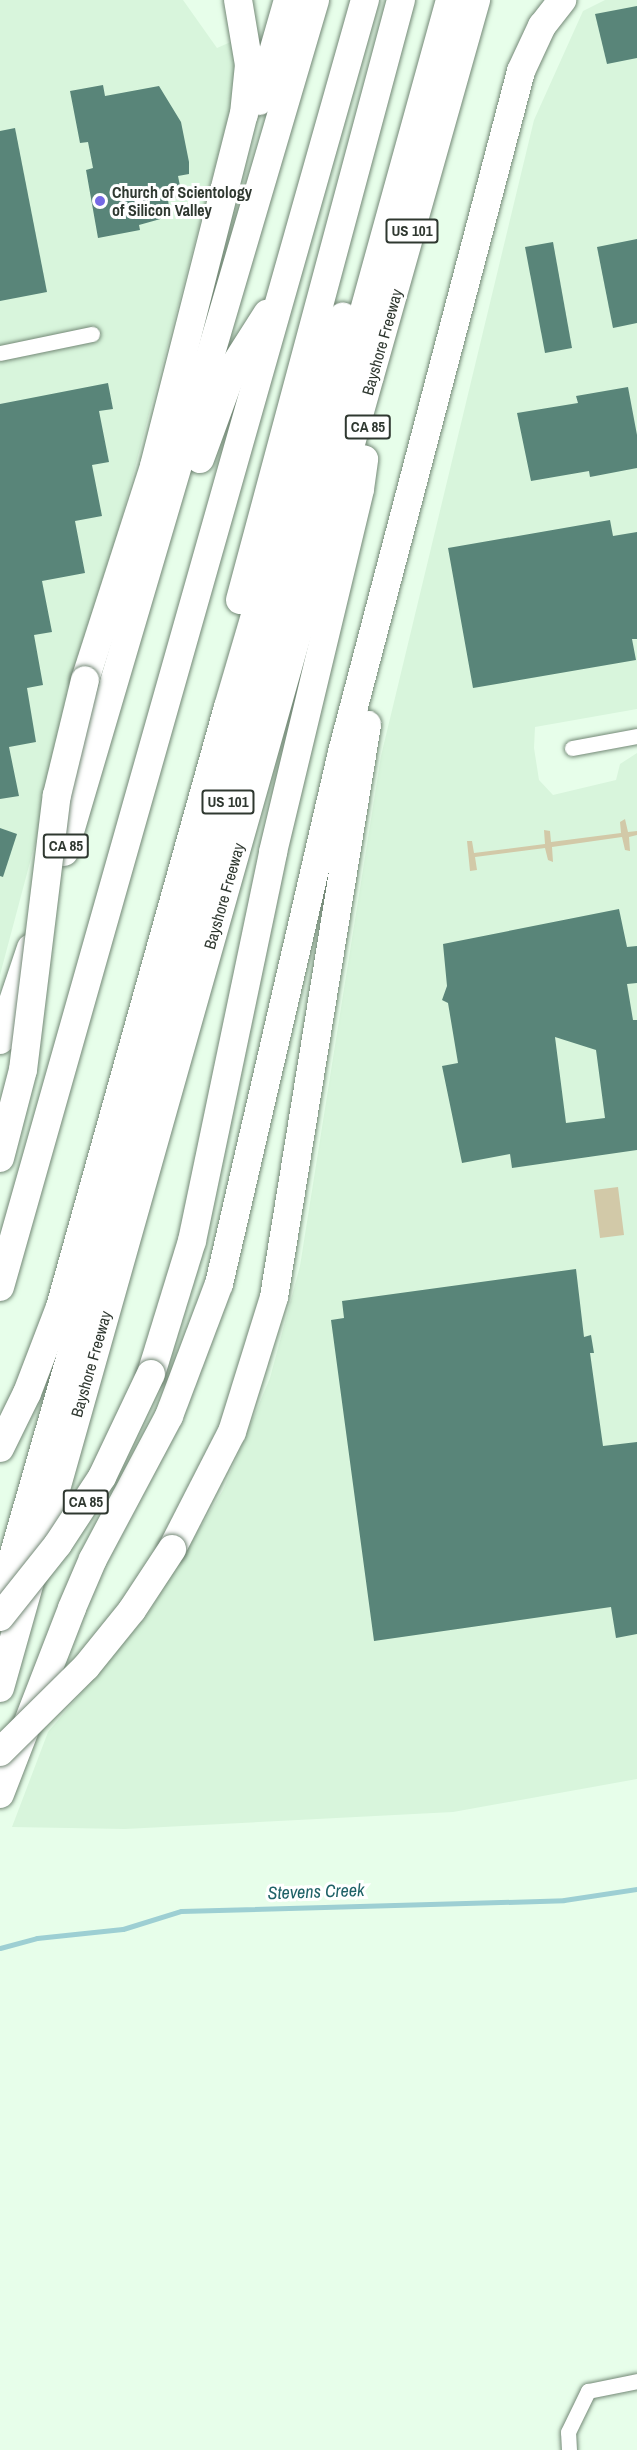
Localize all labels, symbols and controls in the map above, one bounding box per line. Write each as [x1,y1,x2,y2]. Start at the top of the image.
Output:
place label: Church of Scientology of Silicon Valley [112,182,252,220]
marker: Church of Scientology of Silicon Valley [93,194,107,208]
road number: US 101 [385,219,439,243]
street label: Bayshore Freeway [358,287,406,397]
road number: CA 85 [344,415,392,439]
road number: US 101 [201,790,255,814]
road number: CA 85 [42,834,90,858]
street label: Bayshore Freeway [200,841,248,951]
street label: Bayshore Freeway [67,1309,115,1419]
road number: CA 85 [62,1490,110,1514]
water label: Stevens Creek [267,1880,365,1904]

